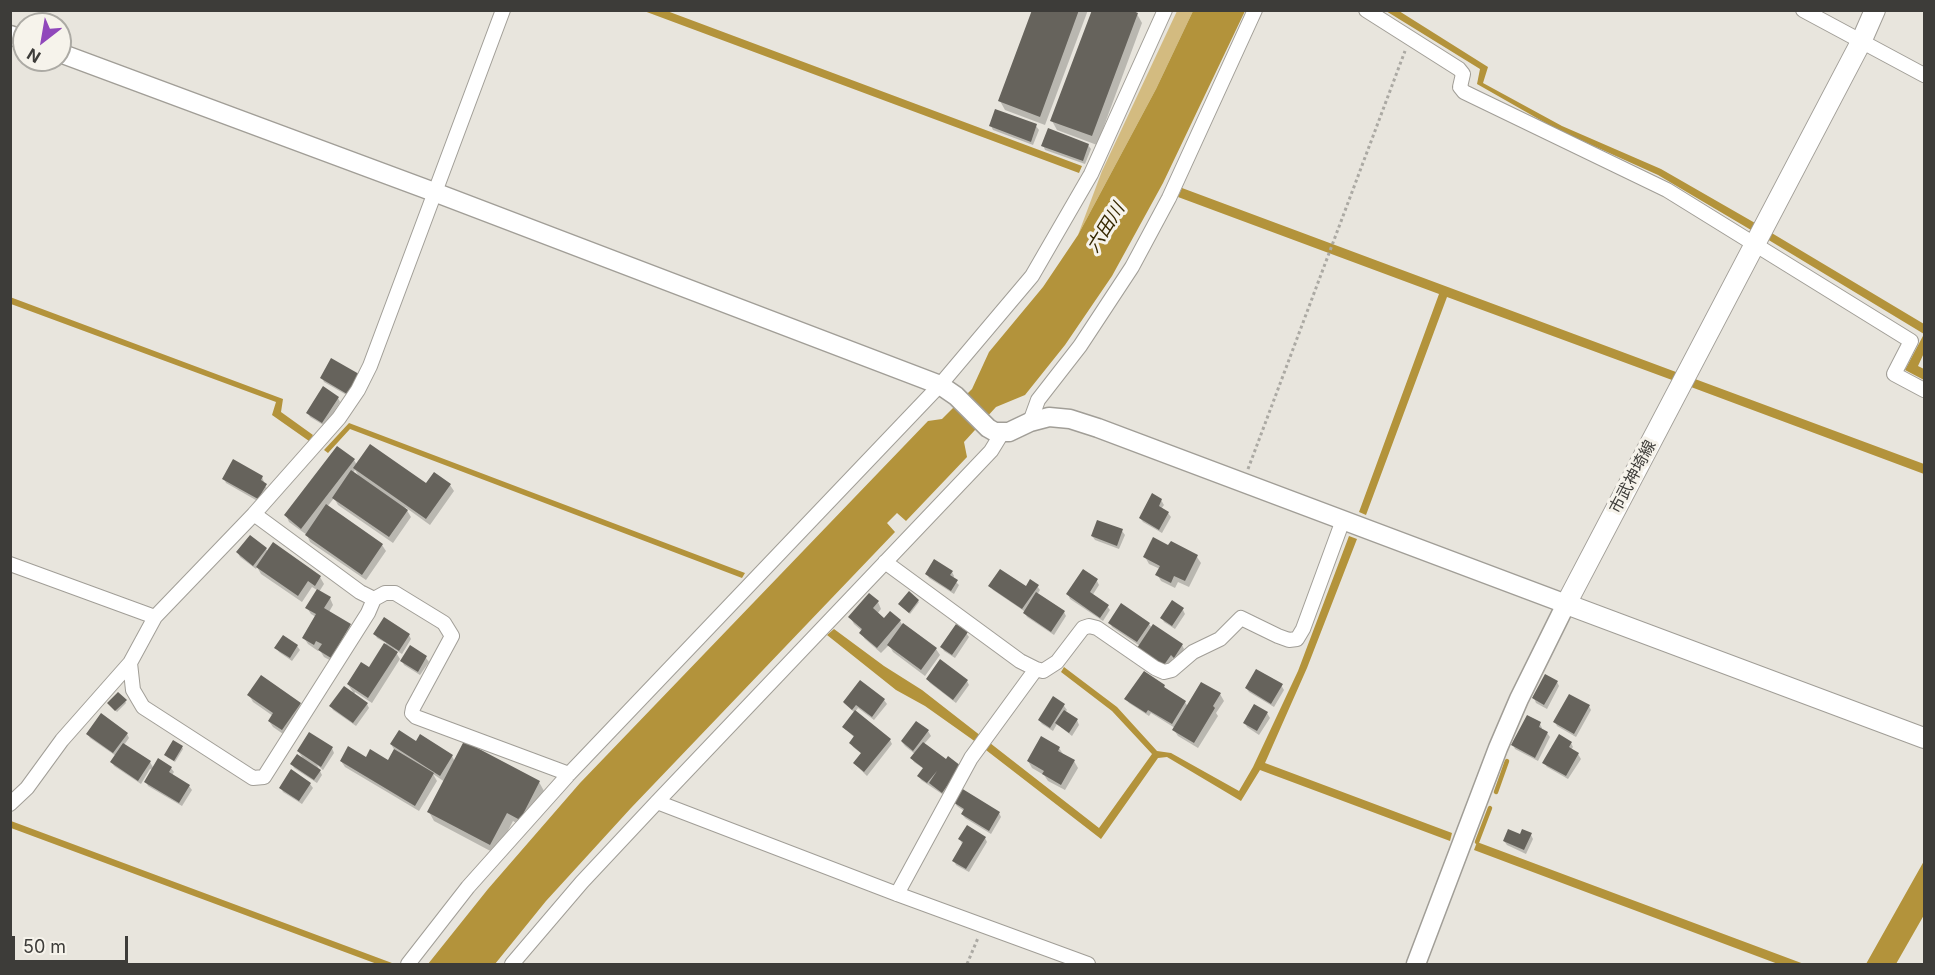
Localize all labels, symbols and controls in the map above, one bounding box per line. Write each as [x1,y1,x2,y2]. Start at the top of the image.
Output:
north arrow [12,12,72,72]
text: N [23,44,44,67]
water label: 六田川 [1083,199,1129,257]
street label: 市武神埼線 [1606,437,1660,517]
scale bar [15,924,130,962]
text: 50 m [23,936,66,957]

